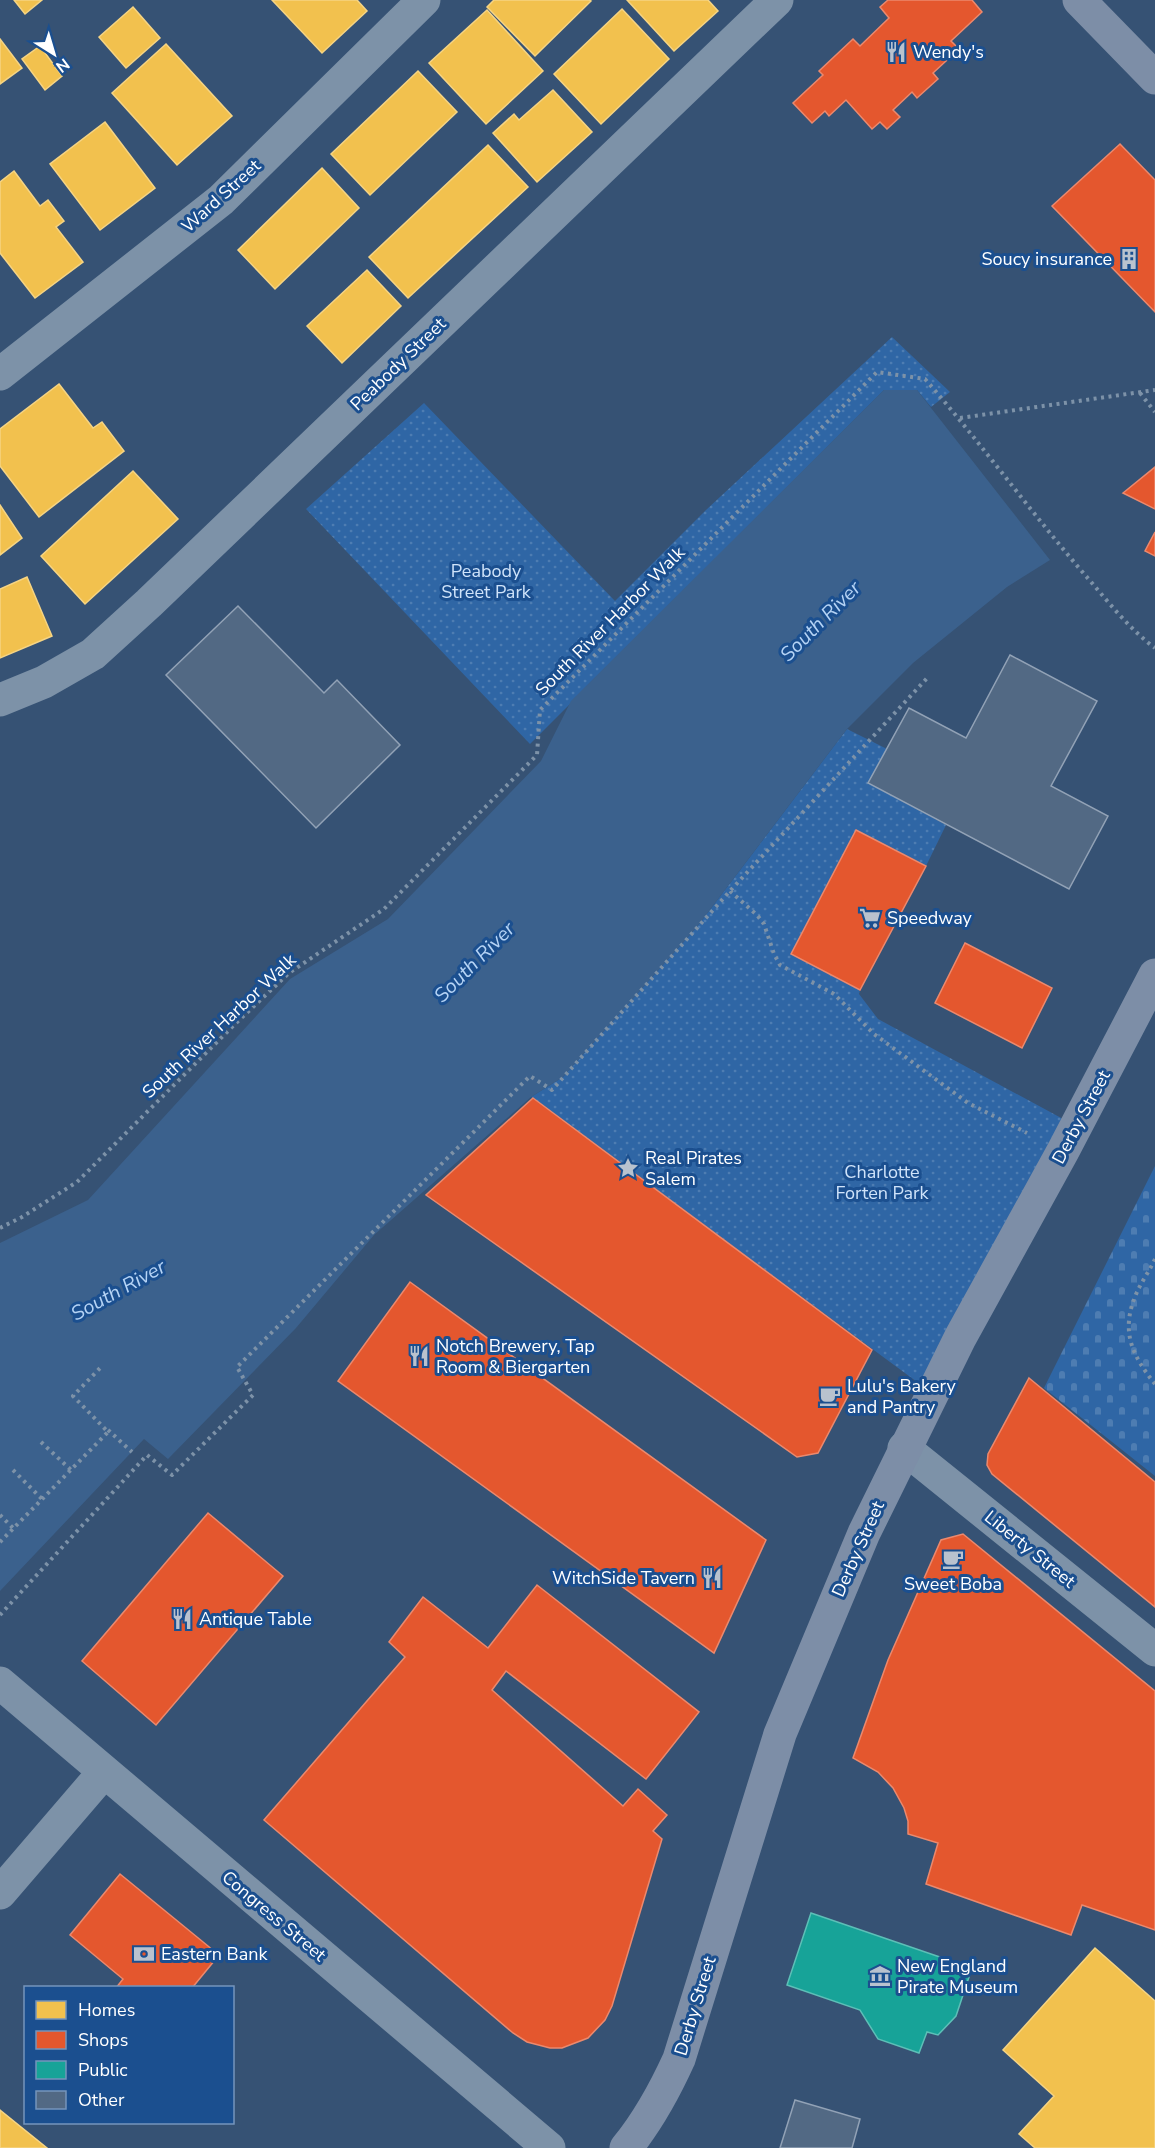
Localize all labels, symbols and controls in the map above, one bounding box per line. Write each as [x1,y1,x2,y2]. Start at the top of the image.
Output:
north arrow [24,24,84,84]
restaurant icon: Wendy's [884,40,908,64]
place label: Wendy's [913,40,984,64]
text: N [51,53,74,78]
street label: Ward Street [176,154,266,238]
place label: Soucy insurance [982,247,1112,271]
building icon: Soucy insurance [1117,247,1141,271]
street label: Peabody Street [345,312,451,416]
street label: South River Harbor Walk [530,540,691,701]
park label: Peabody Street Park [441,559,532,604]
water label: South River [774,574,867,668]
supermarket icon: Speedway [858,906,882,930]
place label: Speedway [887,906,973,930]
water label: South River [428,915,521,1009]
street label: South River Harbor Walk [137,948,302,1104]
street label: Derby Street [1046,1065,1116,1168]
place label: Real Pirates Salem [645,1146,742,1191]
place icon: Real Pirates Salem [616,1156,640,1180]
park label: Charlotte Forten Park [835,1160,930,1205]
water label: South River [66,1253,171,1327]
place label: Notch Brewery, Tap Room & Biergarten [436,1334,595,1379]
restaurant icon: Notch Brewery, Tap Room & Biergarten [407,1344,431,1368]
place label: Lulu's Bakery and Pantry [847,1374,956,1419]
cafe icon: Lulu's Bakery and Pantry [818,1384,842,1408]
street label: Derby Street [826,1497,890,1601]
street label: Liberty Street [980,1505,1081,1593]
cafe icon: Sweet Boba [941,1547,965,1571]
place label: WitchSide Tavern [552,1566,695,1590]
restaurant icon: WitchSide Tavern [700,1566,724,1590]
place label: Sweet Boba [904,1572,1002,1596]
restaurant icon: Antique Table [170,1607,194,1631]
place label: Antique Table [199,1607,312,1631]
street label: Congress Street [217,1865,332,1967]
bank icon: Eastern Bank [132,1942,156,1966]
place label: Eastern Bank [161,1942,268,1966]
street label: Derby Street [669,1953,722,2059]
place label: New England Pirate Museum [897,1954,1018,1999]
museum icon: New England Pirate Museum [868,1964,892,1988]
legend [24,1986,234,2124]
text: Homes [78,1998,135,2022]
text: Shops [78,2028,128,2052]
text: Public [78,2058,128,2082]
text: Other [78,2088,125,2112]

